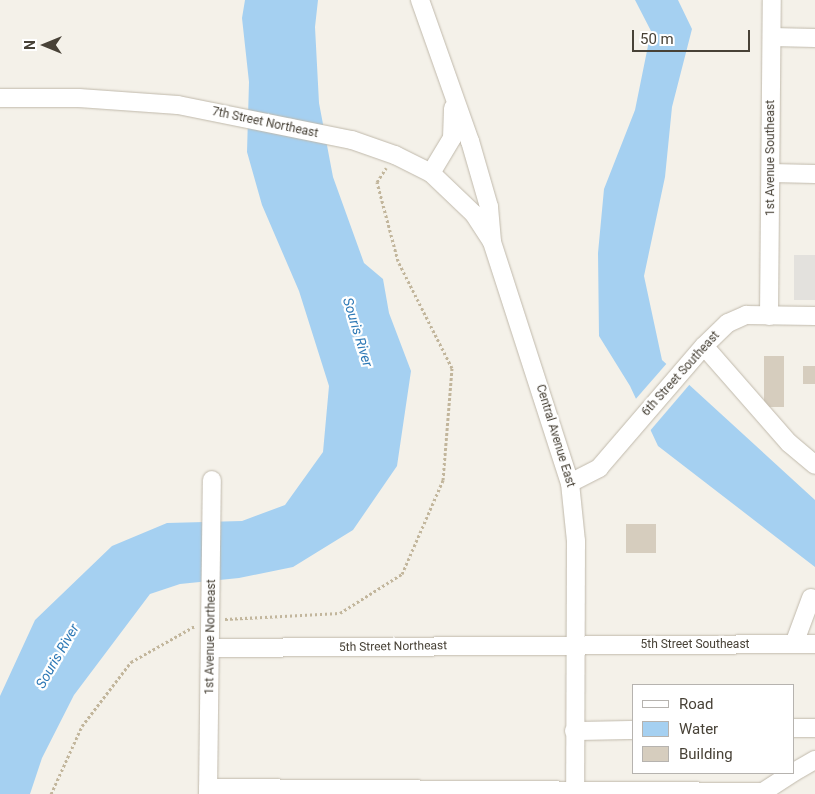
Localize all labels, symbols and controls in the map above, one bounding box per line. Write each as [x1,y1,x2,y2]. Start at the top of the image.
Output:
north arrow [20,20,70,70]
scale bar [635,20,752,52]
text: 50 m [640,30,674,48]
text: N [22,40,38,50]
street label: 1st Avenue Southeast [764,100,778,216]
street label: 7th Street Northeast [211,105,319,141]
water label: Souris River [340,295,376,369]
street label: 6th Street Southeast [639,329,723,419]
street label: Central Avenue East [533,383,577,489]
street label: 1st Avenue Northeast [203,579,219,695]
water label: Souris River [32,621,82,691]
street label: 5th Street Southeast [640,638,750,652]
street label: 5th Street Northeast [339,639,447,655]
legend [632,684,795,774]
text: Road [679,695,713,713]
text: Water [679,720,718,738]
text: Building [679,745,733,763]

